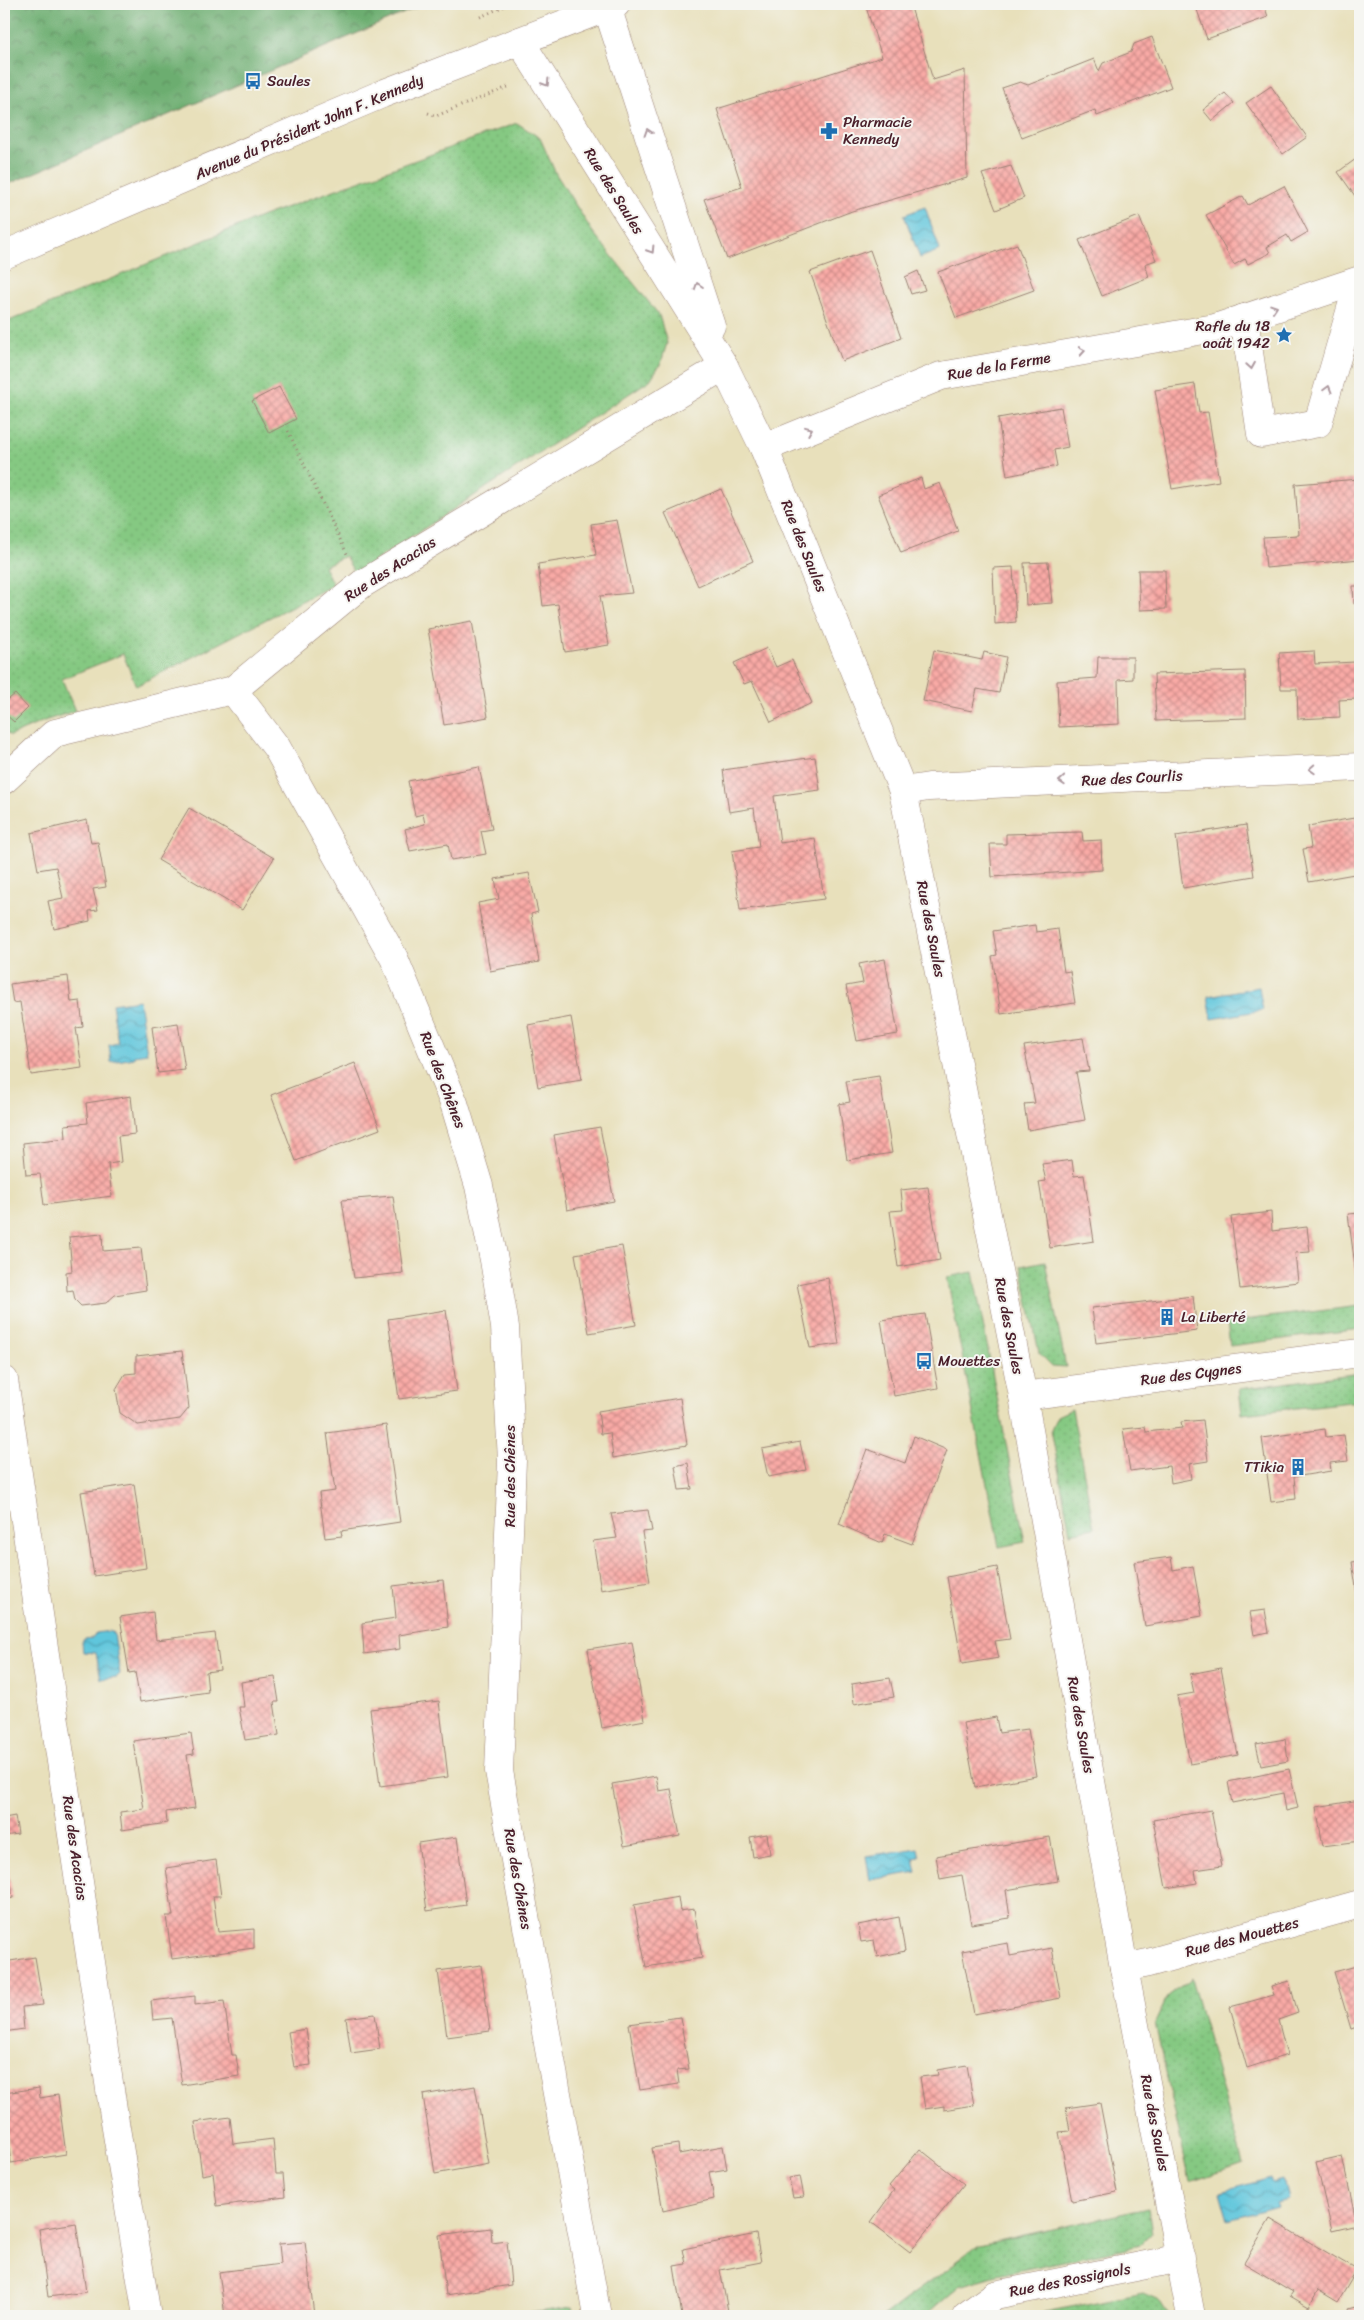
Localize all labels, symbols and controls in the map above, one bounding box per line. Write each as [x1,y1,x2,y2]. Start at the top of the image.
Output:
street label: Avenue du Président John F. Kennedy [189,67,428,188]
place label: Saules [267,68,310,94]
bus stop icon: Saules [243,71,263,91]
one-way arrow [539,77,549,86]
place label: Pharmacie Kennedy [843,109,912,152]
pharmacy icon: Pharmacie Kennedy [819,121,839,141]
one-way arrow [644,128,654,136]
street label: Rue des Saules [577,143,651,240]
one-way arrow [645,244,654,253]
one-way arrow [694,283,704,291]
one-way arrow [1270,304,1278,314]
place label: Rafle du 18 août 1942 [1196,313,1270,356]
place icon: Rafle du 18 août 1942 [1274,325,1294,345]
street label: Rue de la Ferme [945,344,1053,388]
one-way arrow [1077,347,1086,357]
one-way arrow [1245,363,1256,371]
one-way arrow [1323,385,1333,393]
one-way arrow [805,425,813,435]
street label: Rue des Saules [774,496,834,596]
street label: Rue des Acacias [339,529,441,609]
street label: Rue des Courlis [1081,762,1183,794]
one-way arrow [1307,764,1315,774]
one-way arrow [1058,776,1066,786]
street label: Rue des Saules [909,878,953,980]
street label: Rue des Chênes [413,1028,474,1133]
street label: Rue des Saules [987,1275,1031,1377]
place label: La Liberté [1181,1304,1246,1330]
building icon: La Liberté [1157,1307,1177,1327]
place label: Mouettes [938,1348,1000,1374]
bus stop icon: Mouettes [914,1351,934,1371]
street label: Rue des Cygnes [1139,1355,1244,1393]
street label: Rue des Chênes [497,1425,523,1527]
place label: TTikia [1244,1454,1284,1480]
building icon: TTikia [1288,1457,1308,1477]
street label: Rue des Saules [1060,1674,1102,1776]
street label: Rue des Acacias [55,1794,95,1902]
street label: Rue des Chênes [496,1826,540,1932]
street label: Rue des Mouettes [1182,1909,1302,1965]
street label: Rue des Saules [1133,2072,1177,2174]
street label: Rue des Rossignols [1007,2255,1133,2304]

